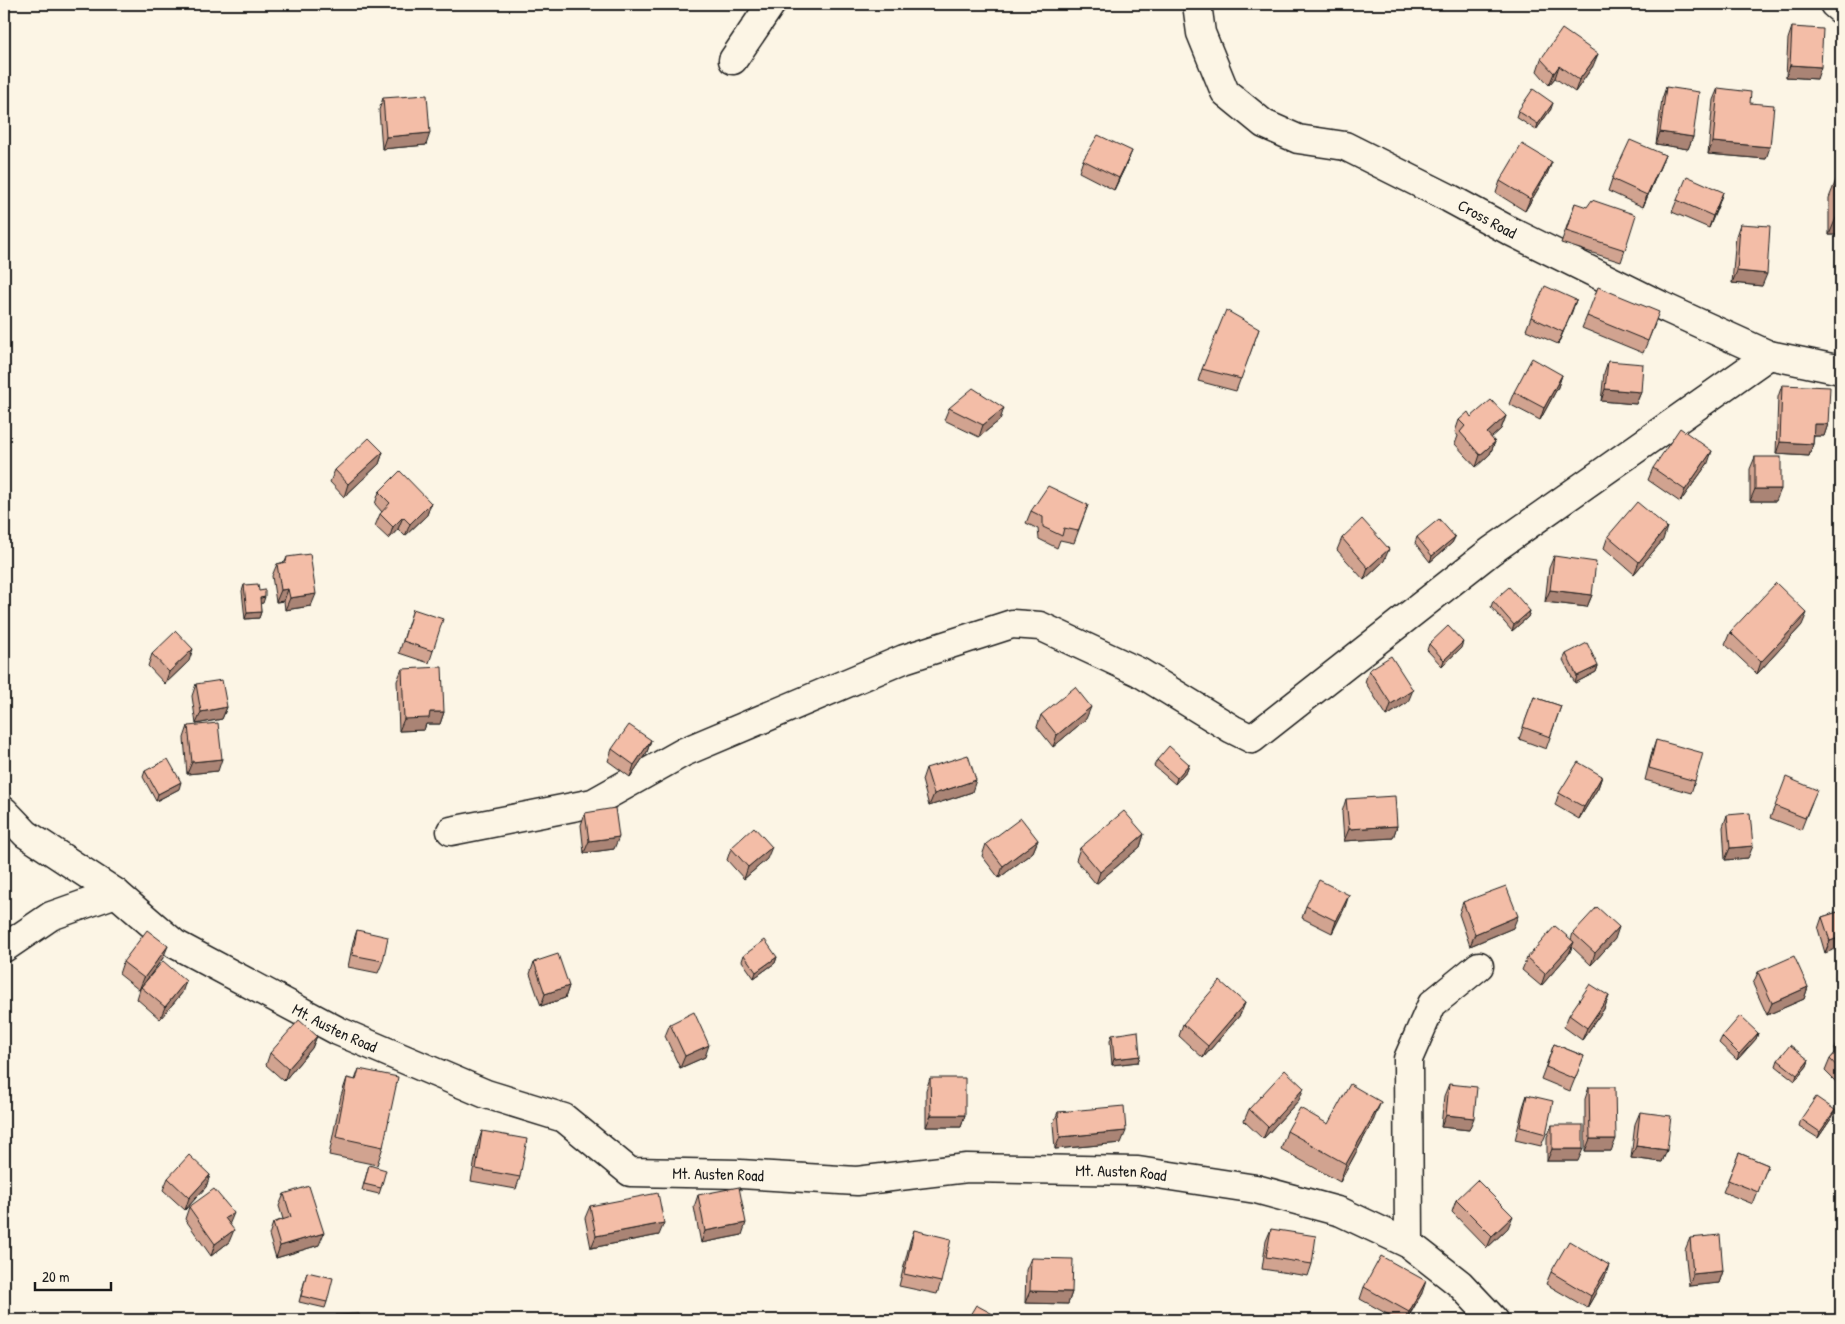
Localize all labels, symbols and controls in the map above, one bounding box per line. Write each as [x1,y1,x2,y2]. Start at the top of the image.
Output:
street label: Cross Road [1454,194,1520,244]
street label: Mt. Austen Road [289,998,381,1057]
street label: Mt. Austen Road [1075,1159,1168,1186]
street label: Mt. Austen Road [672,1162,764,1186]
scale bar [35,1259,111,1291]
text: 20 m [42,1266,69,1287]

